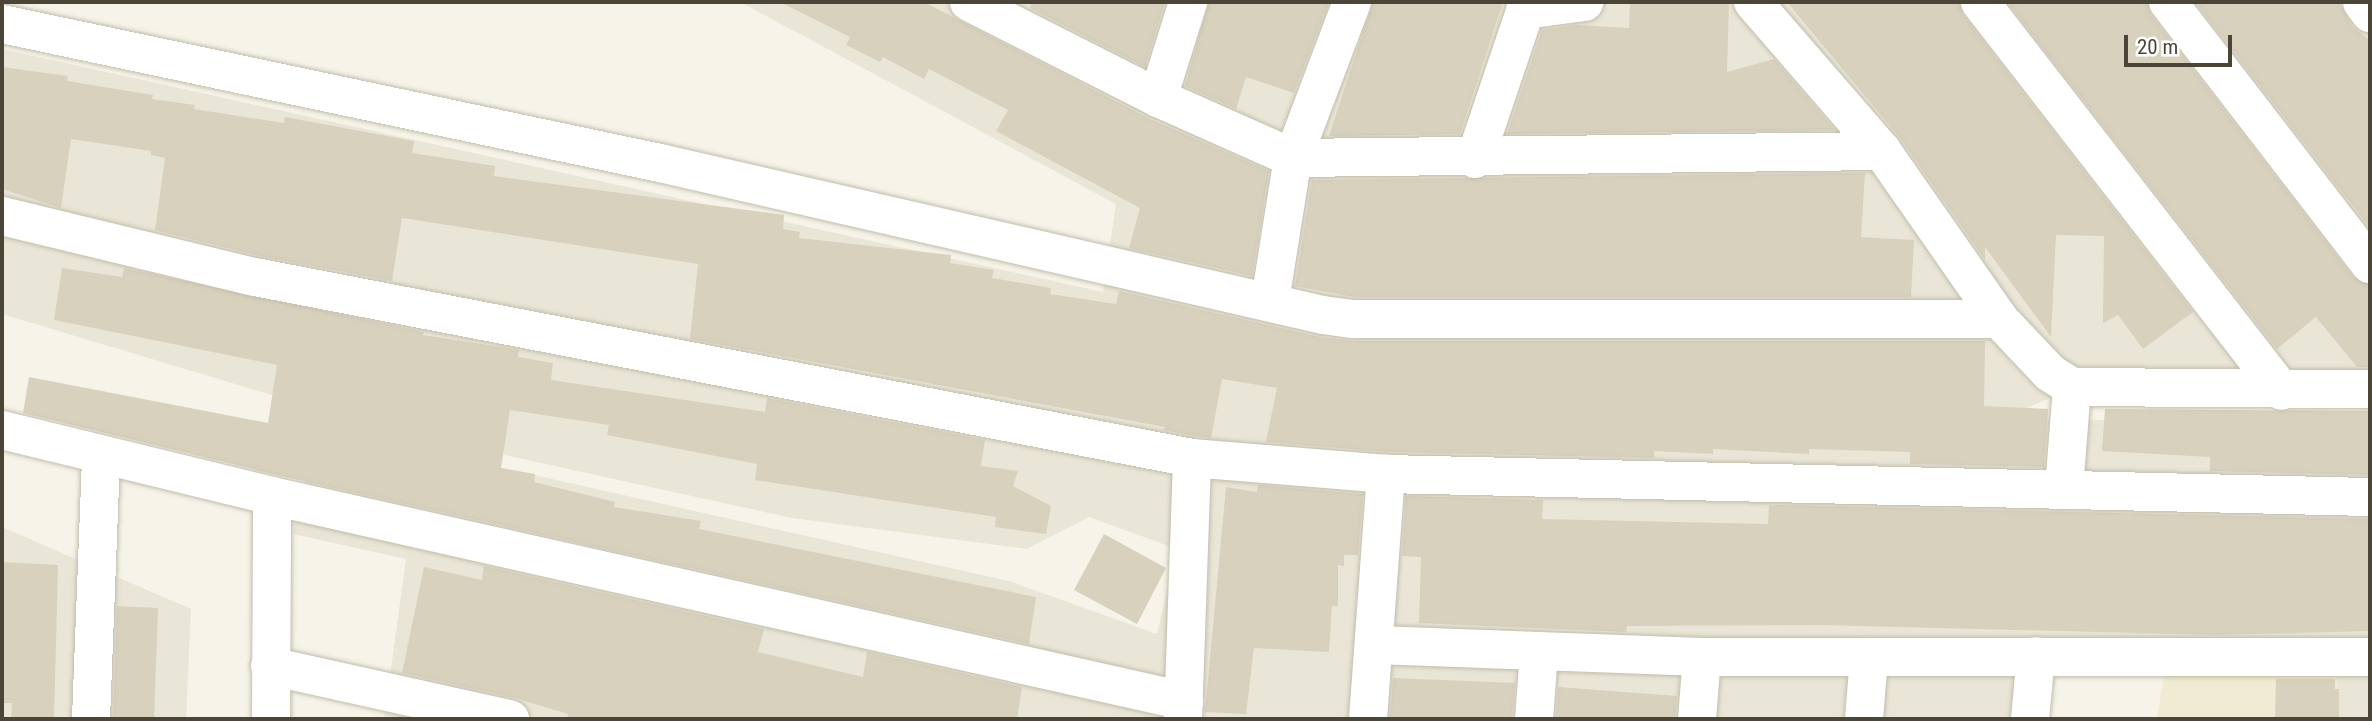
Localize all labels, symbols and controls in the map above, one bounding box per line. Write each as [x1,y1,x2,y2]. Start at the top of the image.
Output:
scale bar [2127,21,2236,65]
text: 20 m [2137,35,2178,59]

